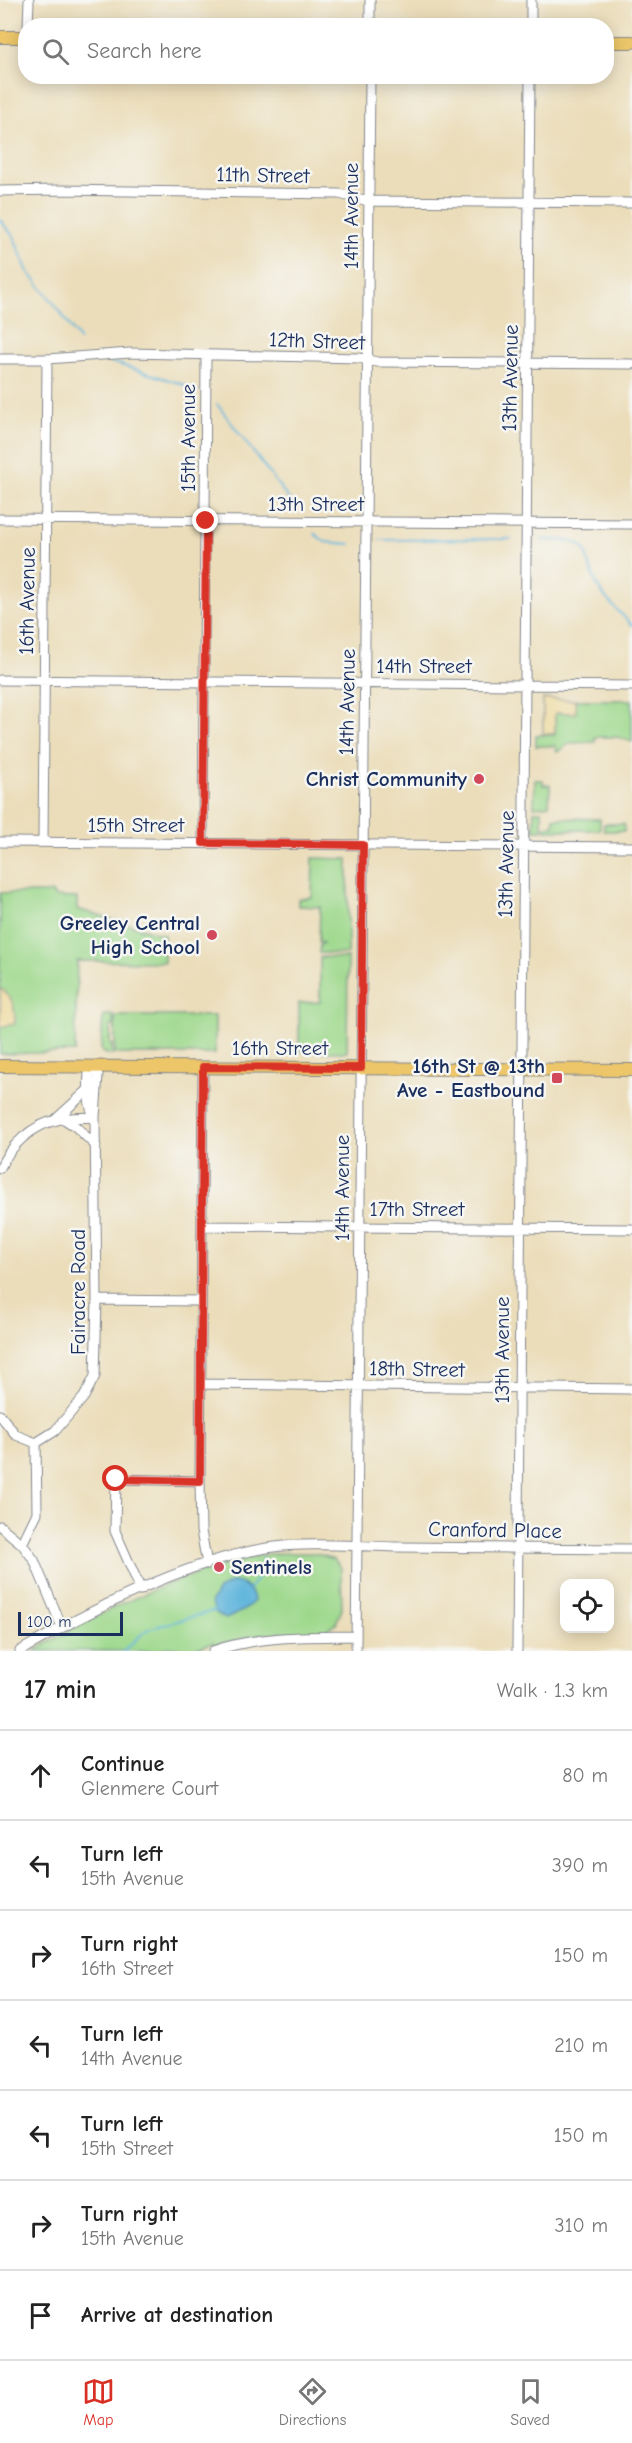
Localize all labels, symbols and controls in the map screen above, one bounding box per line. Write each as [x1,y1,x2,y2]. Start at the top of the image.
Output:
search box [18,18,614,84]
icon: search [39,35,72,68]
text: Search here [87,38,202,64]
street label: 11th Street [216,162,311,188]
street label: 14th Avenue [339,163,363,269]
street label: 13th Avenue [497,324,523,432]
street label: 12th Street [269,327,366,355]
street label: 15th Avenue [176,384,200,492]
street label: 13th Street [268,492,365,516]
route end [192,507,218,533]
street label: 16th Avenue [14,547,40,655]
street label: 14th Avenue [334,648,360,756]
street label: 14th Street [376,654,473,678]
place label: Christ Community [306,767,467,791]
marker: Christ Community [472,772,486,786]
street label: 13th Avenue [493,810,519,918]
street label: 15th Street [88,813,185,837]
place label: Greeley Central High School [60,911,200,959]
marker: Greeley Central High School [205,928,219,942]
street label: 16th Street [232,1036,329,1060]
place label: 16th St @ 13th Ave - Eastbound [397,1054,545,1102]
marker: 16th St @ 13th Ave - Eastbound [550,1071,564,1085]
street label: 14th Avenue [330,1135,354,1241]
street label: 17th Street [369,1197,466,1221]
street label: Fairacre Road [66,1229,90,1355]
street label: 13th Avenue [490,1296,514,1404]
street label: 18th Street [369,1356,466,1382]
route start [102,1465,128,1491]
street label: Cranford Place [428,1517,562,1543]
place label: Sentinels [231,1555,312,1579]
marker: Sentinels [212,1560,226,1574]
map controls [560,1579,614,1633]
button: locate [560,1579,614,1633]
scale bar [18,1609,123,1636]
text: 100 m [27,1613,71,1631]
text: 17 min [24,1675,96,1705]
text: Walk · 1.3 km [497,1679,608,1702]
text: Continue [81,1751,164,1777]
icon: ahead [24,1759,57,1792]
text: 80 m [562,1764,608,1787]
text: Glenmere Court [81,1777,218,1800]
text: Turn left [81,1841,163,1867]
icon: left [24,1849,57,1882]
text: 390 m [552,1854,608,1877]
text: 15th Avenue [81,1867,184,1890]
text: Turn right [81,1931,178,1957]
icon: right [24,1939,57,1972]
text: 150 m [554,1944,608,1967]
text: 16th Street [81,1957,173,1980]
text: Turn left [81,2021,163,2047]
icon: left [24,2029,57,2062]
text: 210 m [554,2034,608,2057]
text: 14th Avenue [81,2047,183,2070]
text: Turn left [81,2111,163,2137]
icon: left [24,2119,57,2152]
text: 150 m [554,2124,608,2147]
text: 15th Street [81,2137,173,2160]
text: Turn right [81,2201,178,2227]
icon: right [24,2209,57,2242]
text: 310 m [555,2214,608,2237]
text: 15th Avenue [81,2227,184,2250]
icon: arrive [24,2299,57,2332]
text: Arrive at destination [81,2302,273,2328]
tab: Map [82,2375,115,2429]
tab: Directions [279,2375,346,2429]
tab: Saved [510,2375,550,2429]

